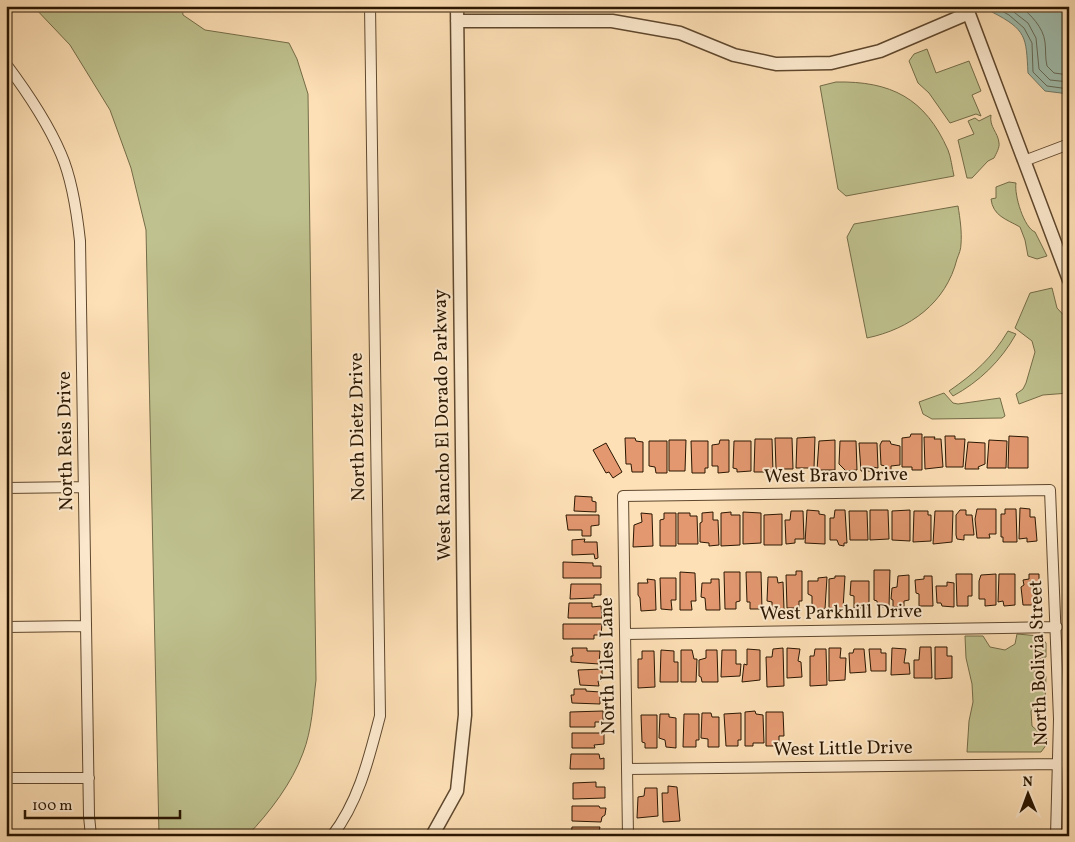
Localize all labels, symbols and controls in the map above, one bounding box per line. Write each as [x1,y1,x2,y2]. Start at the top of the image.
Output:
street label: West Rancho El Dorado Parkway [428,289,458,561]
street label: North Dietz Drive [344,352,372,502]
street label: North Reis Drive [52,371,80,511]
street label: West Bravo Drive [764,462,908,490]
street label: North Bolivia Street [1023,579,1055,746]
street label: North Liles Lane [594,597,622,735]
street label: West Parkhill Drive [759,599,923,627]
street label: West Little Drive [773,735,913,763]
north arrow [1002,770,1052,820]
text: N [1023,773,1033,792]
scale bar [25,787,180,819]
text: 100 m [32,796,72,817]

